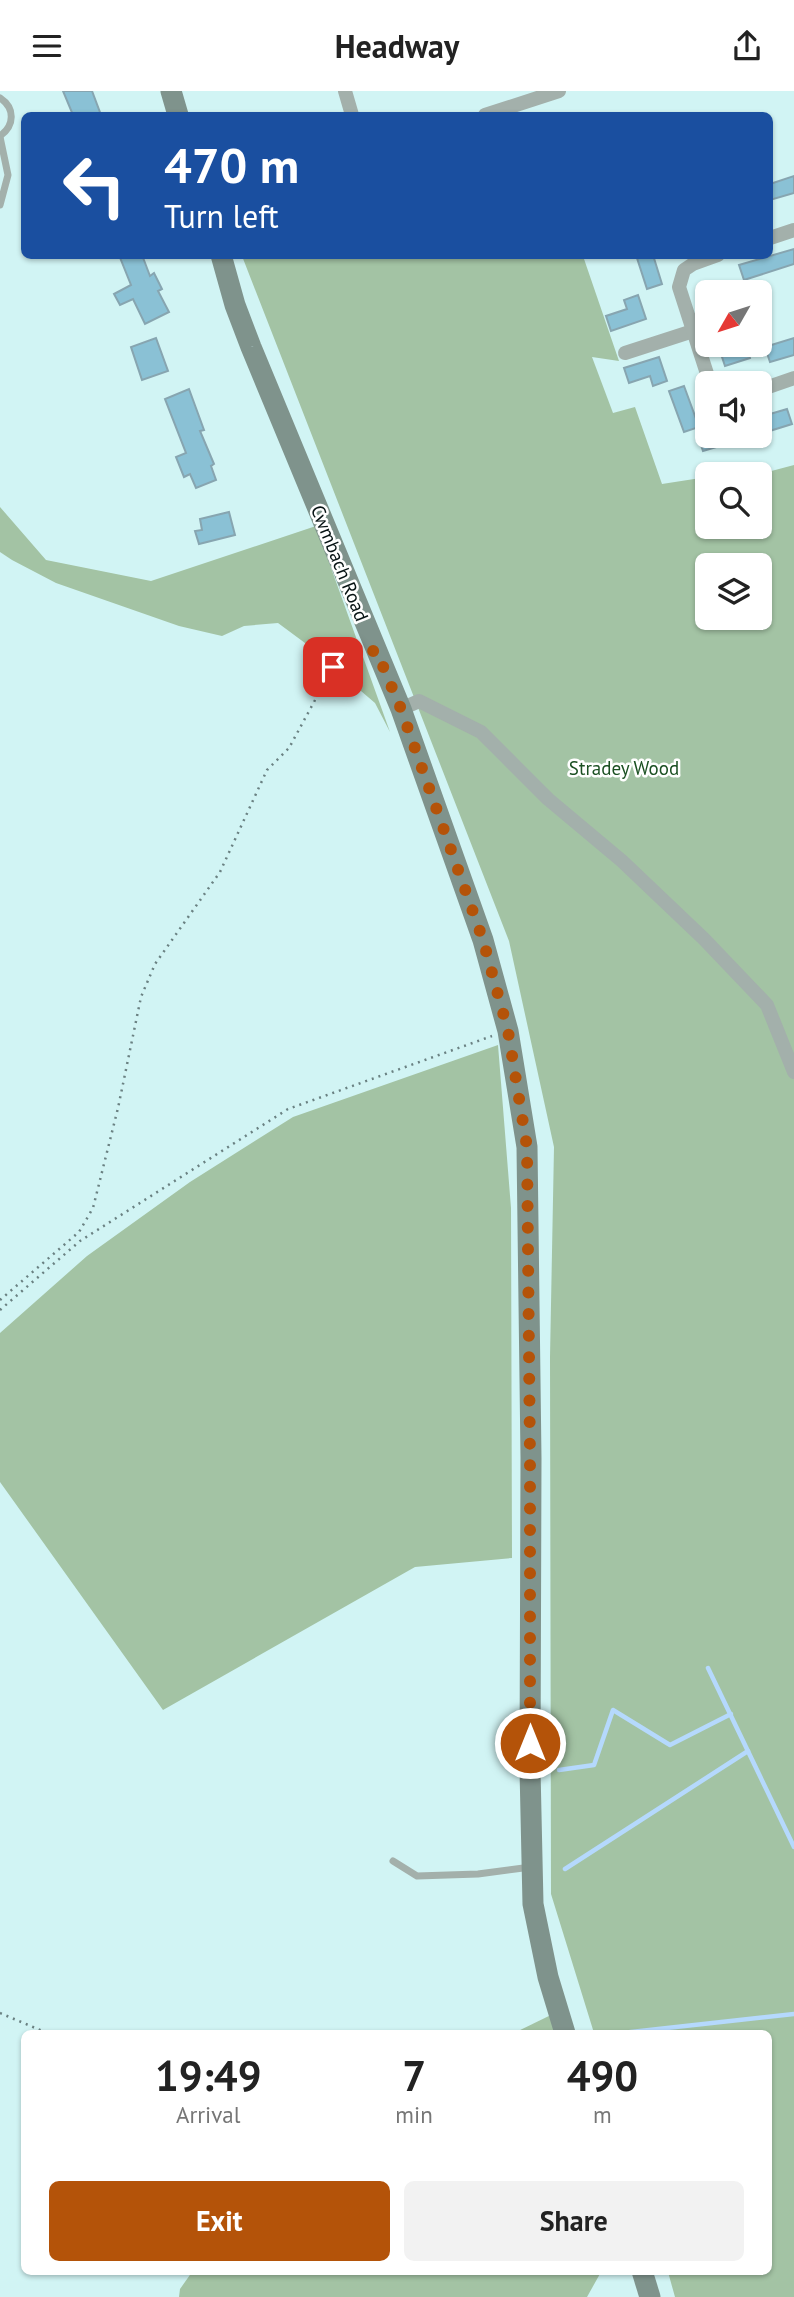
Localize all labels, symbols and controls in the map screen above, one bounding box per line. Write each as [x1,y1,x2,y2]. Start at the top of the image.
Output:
text: Headway [335,25,459,67]
icon: menu [28,27,66,65]
icon: share [728,27,766,65]
text: 470 m [164,133,299,197]
icon: left [49,140,140,231]
text: Turn left [164,195,279,237]
north arrow [695,280,772,357]
map controls [695,280,772,630]
button: sound [695,371,772,448]
button: search [695,462,772,539]
street label: Cwmbach Road [306,501,374,625]
button: layers [695,553,772,630]
pin [303,637,363,697]
icon: arrive [314,648,352,686]
park label: Stradey Wood [569,756,679,780]
position arrow [493,1706,567,1780]
text: 19:49 [155,2048,261,2103]
text: 7 [402,2048,426,2103]
text: 490 [567,2048,638,2103]
text: Arrival [176,2100,240,2129]
text: min [395,2100,433,2129]
text: m [593,2100,612,2129]
button: Exit [49,2181,390,2261]
button: Share [404,2181,744,2261]

